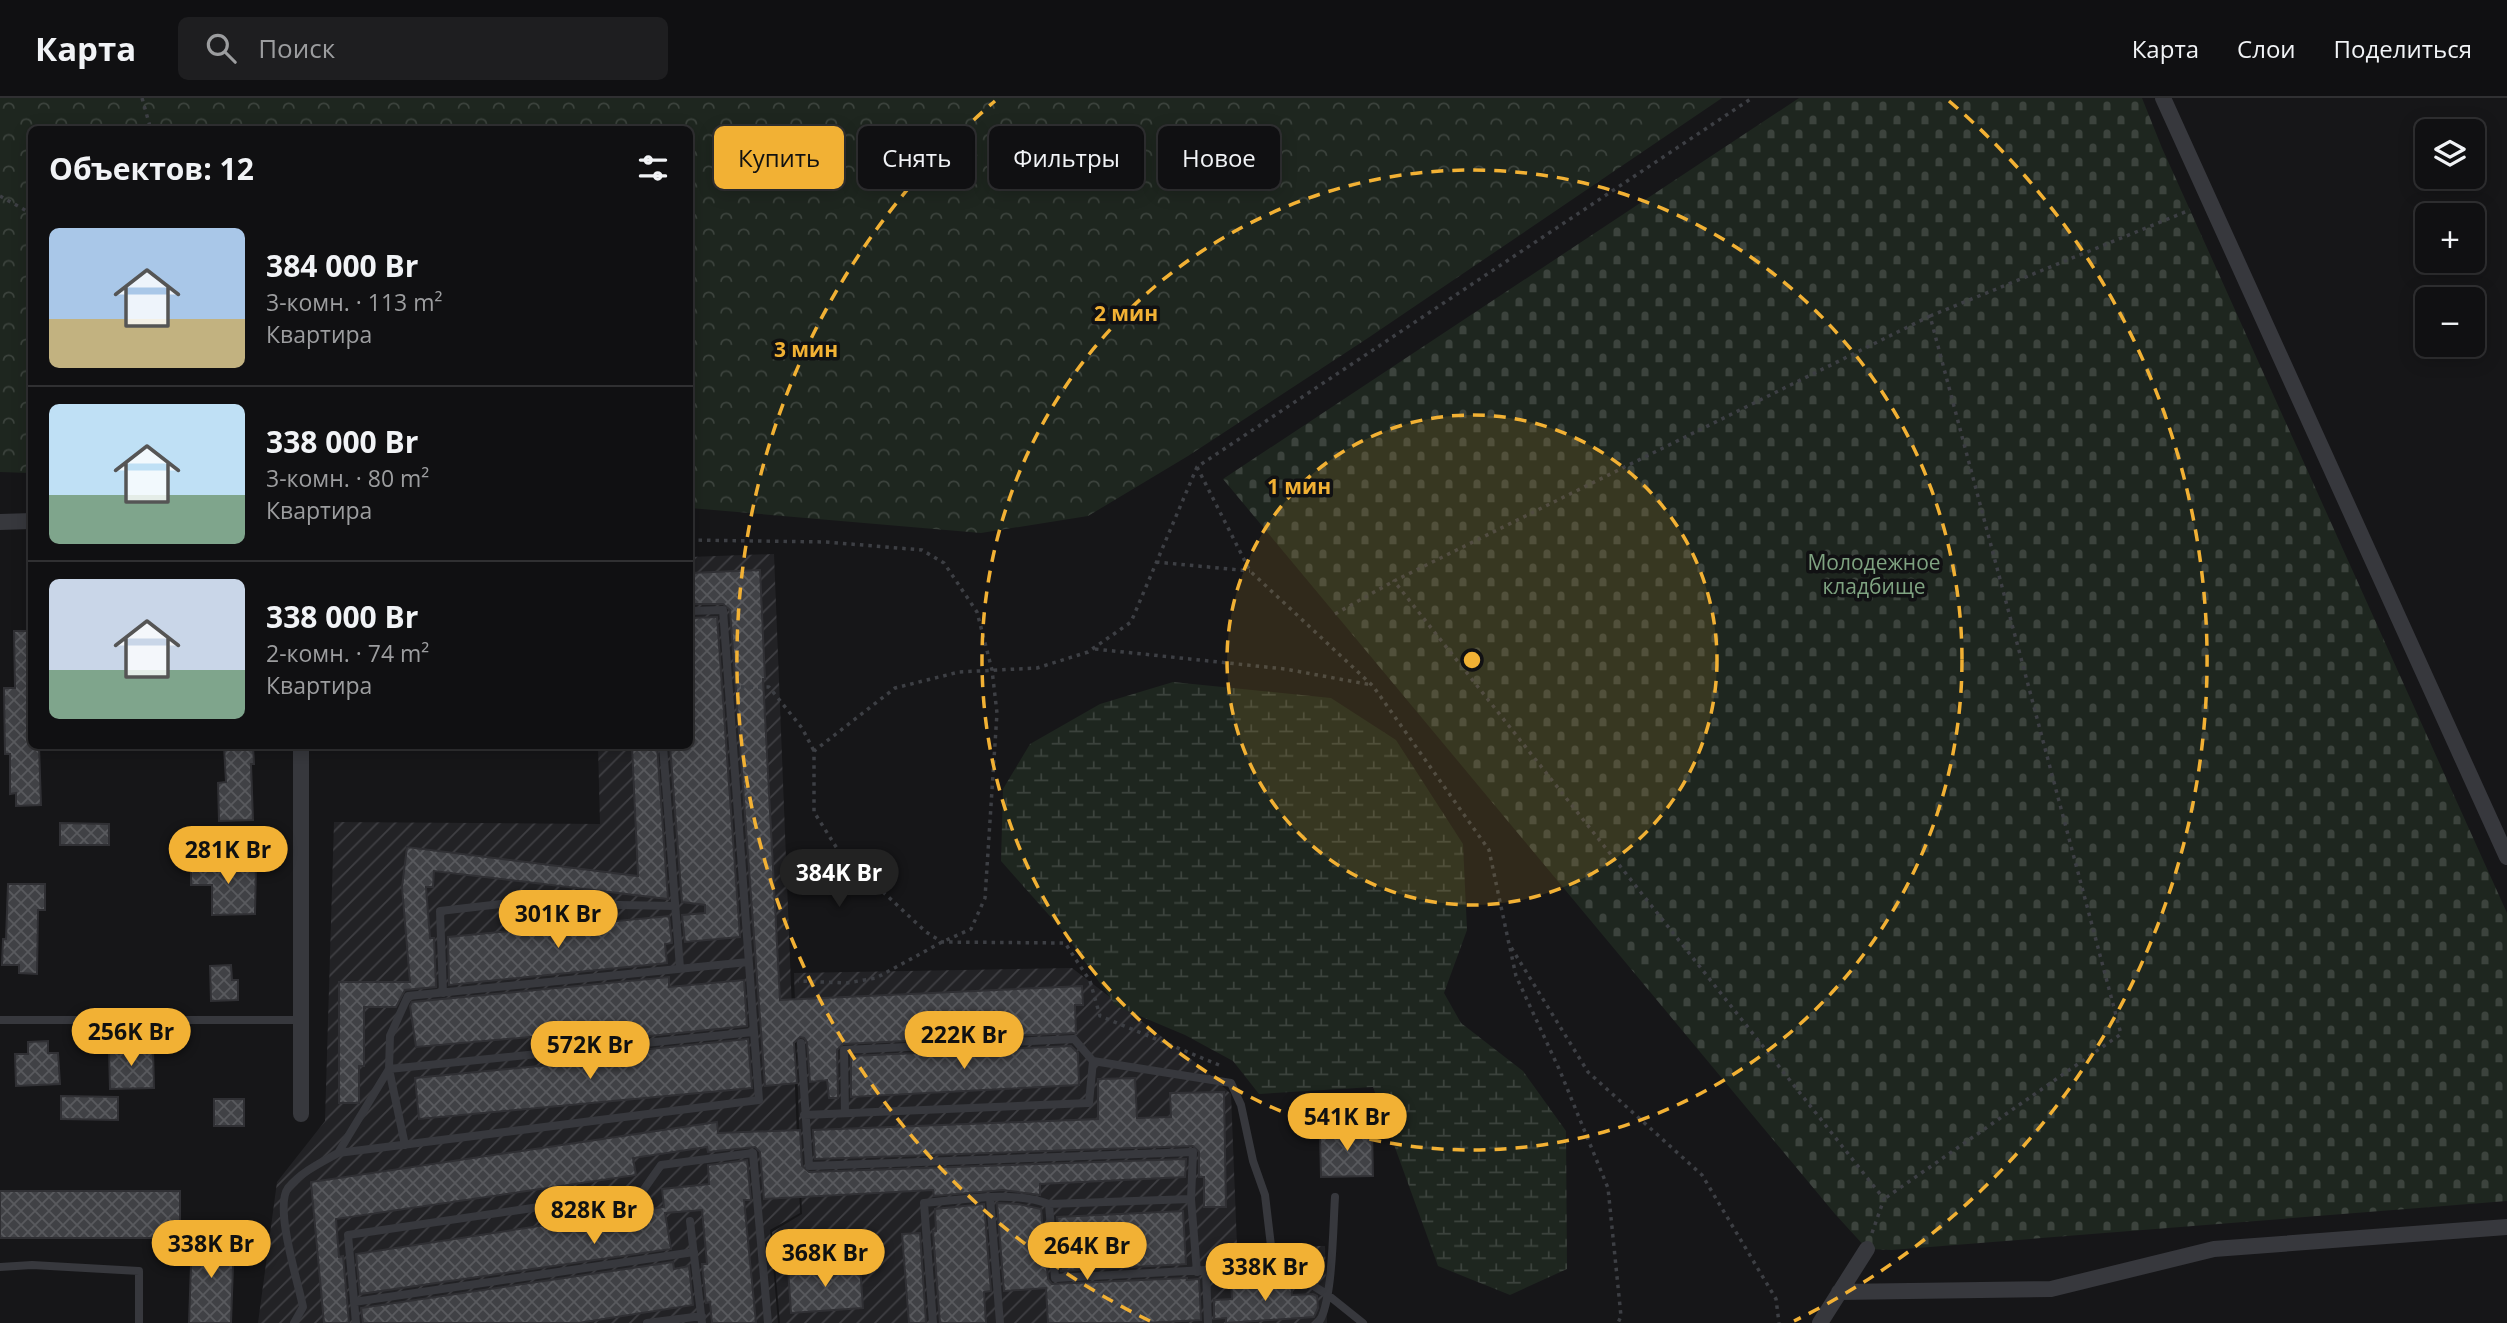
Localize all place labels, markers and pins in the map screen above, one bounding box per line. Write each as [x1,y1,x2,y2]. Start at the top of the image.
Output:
centre of rings [1460,648,1484,672]
pin: 281K Br [163,826,293,886]
pin: 384K Br [774,850,904,909]
pin: 301K Br [493,890,623,950]
pin: 256K Br [66,1009,196,1068]
pin: 222K Br [899,1012,1029,1071]
pin: 572K Br [525,1021,655,1081]
pin: 541K Br [1282,1094,1412,1153]
pin: 828K Br [529,1186,659,1246]
pin: 338K Br [146,1220,276,1280]
pin: 264K Br [1022,1222,1152,1282]
pin: 368K Br [760,1230,890,1289]
pin: 338K Br [1200,1244,1330,1303]

